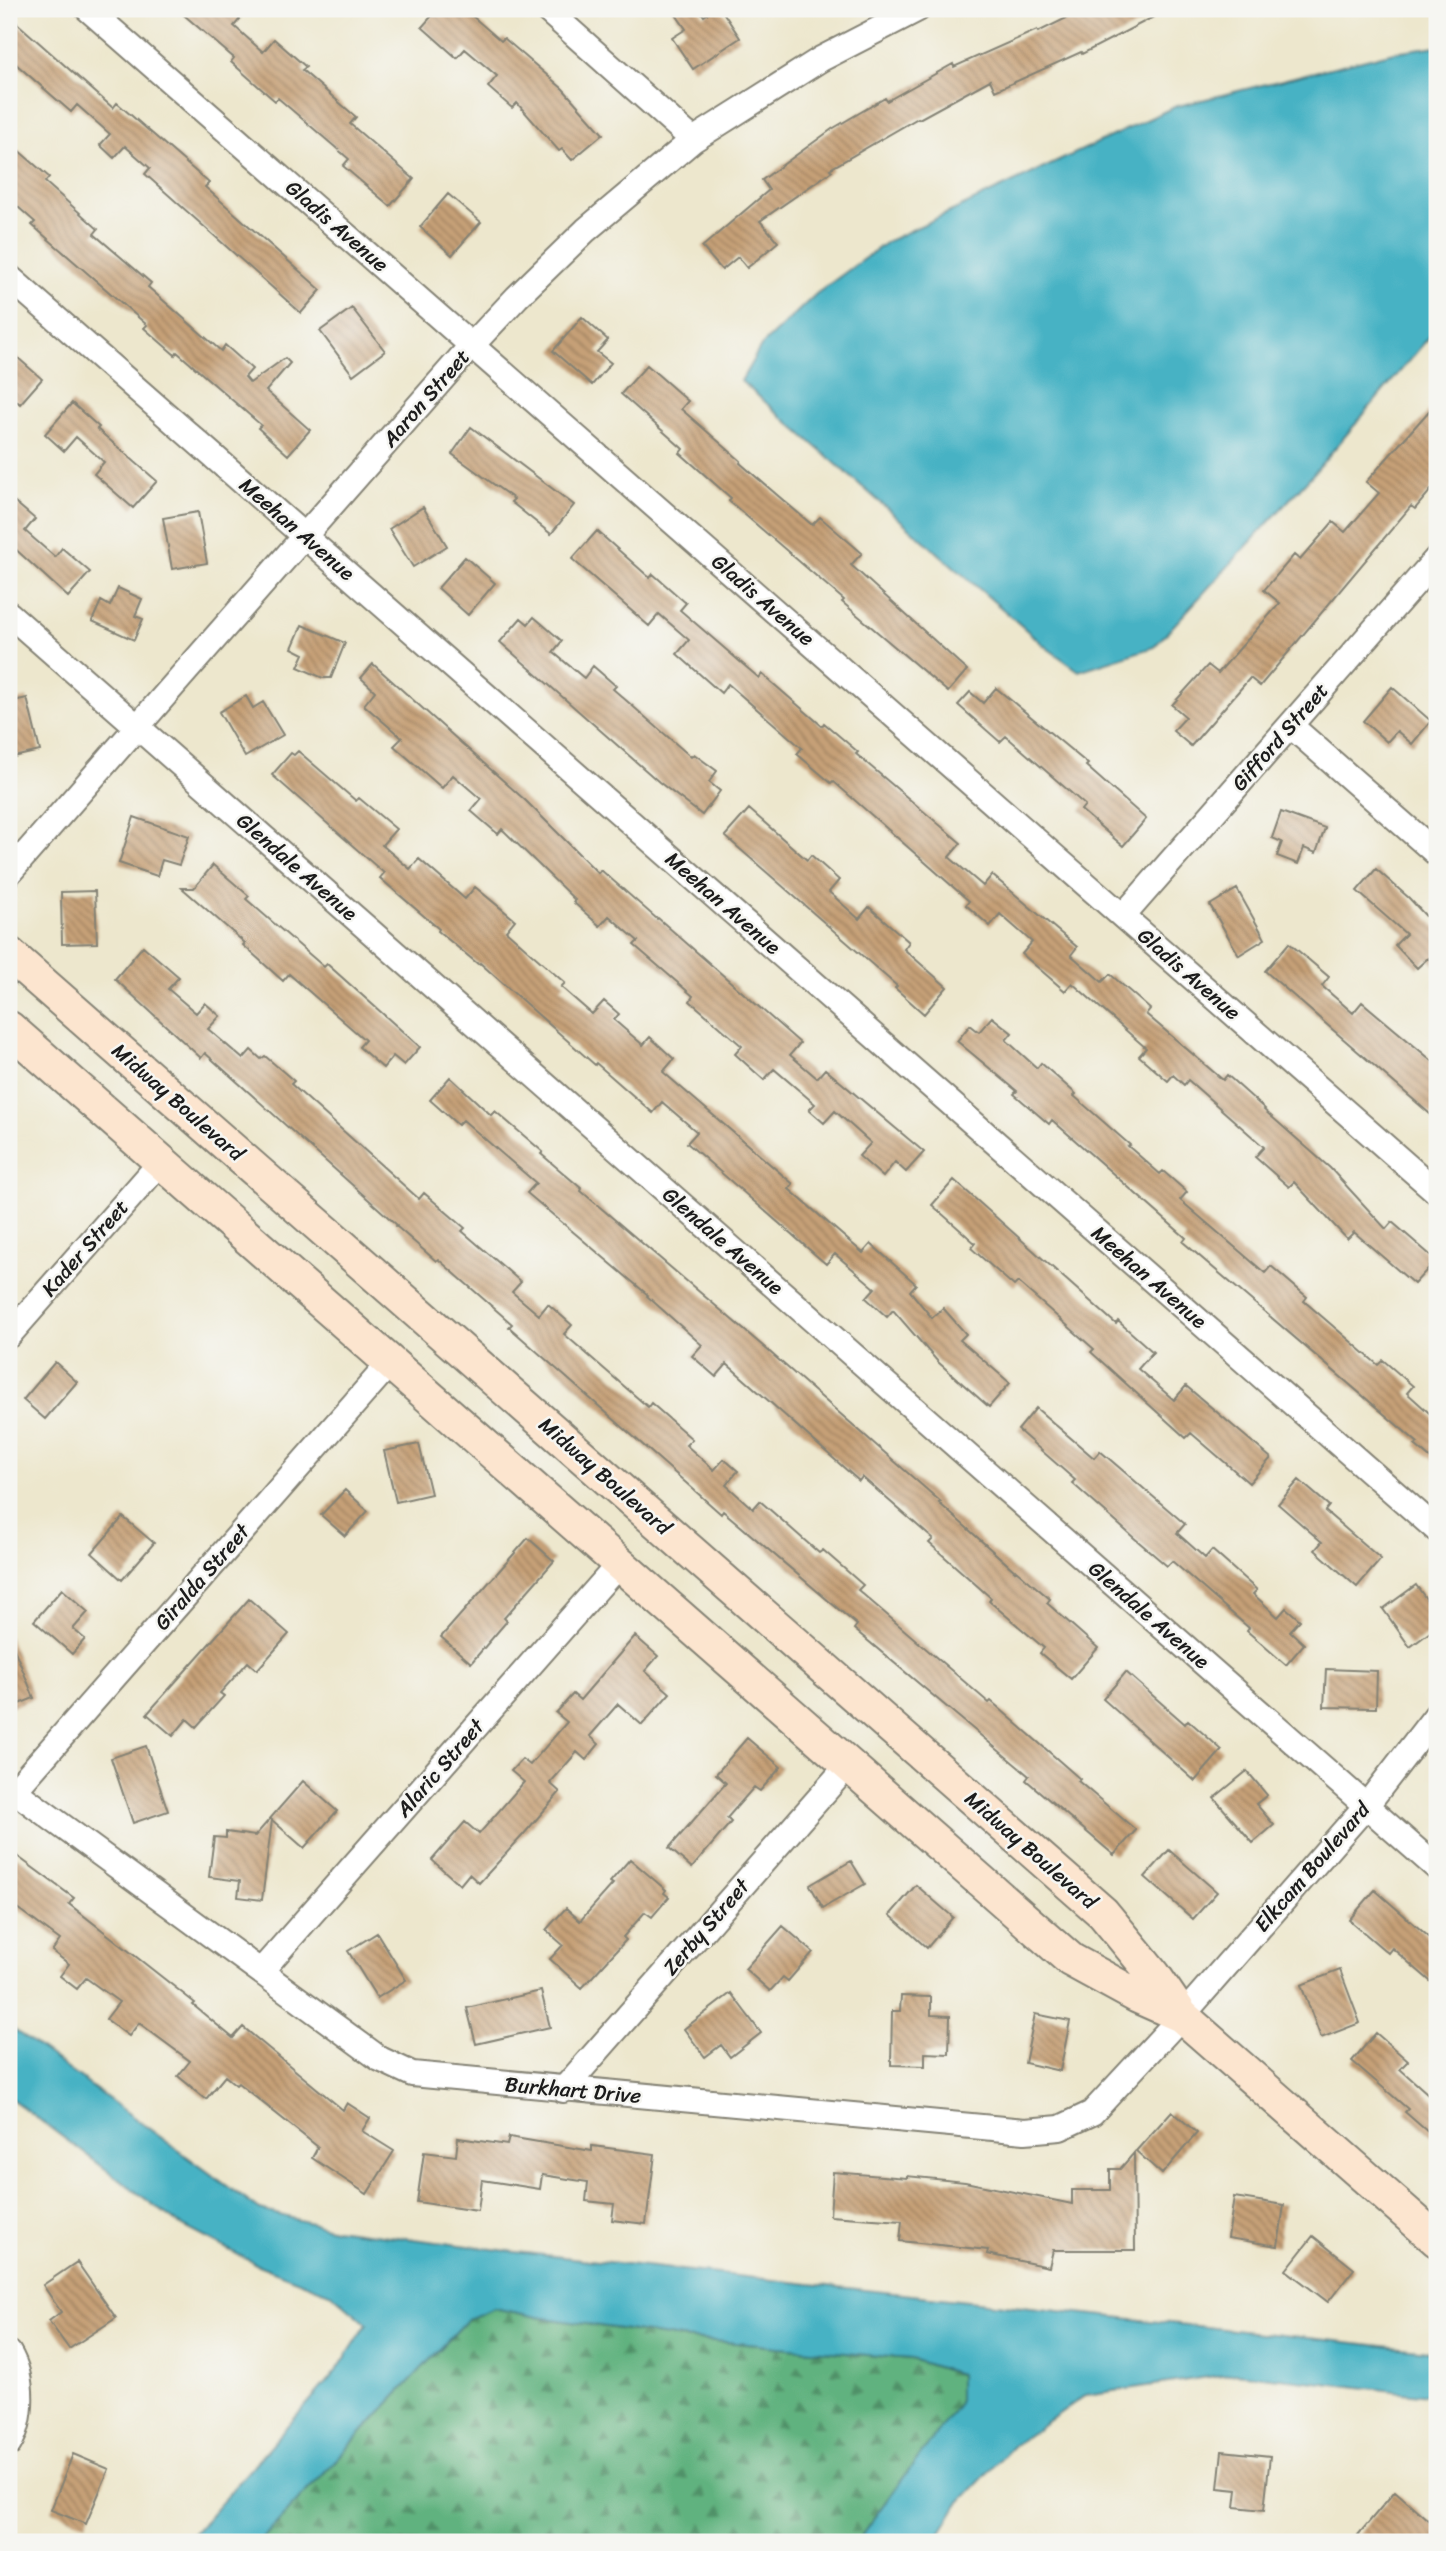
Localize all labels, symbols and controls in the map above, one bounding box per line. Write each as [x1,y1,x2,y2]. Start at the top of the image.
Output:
street label: Gladis Avenue [276,170,398,282]
street label: Aaron Street [371,340,480,457]
street label: Meehan Avenue [230,467,364,591]
street label: Gladis Avenue [702,544,824,656]
street label: Gifford Street [1222,674,1338,800]
street label: Glendale Avenue [227,803,367,931]
street label: Meehan Avenue [656,841,790,965]
street label: Gladis Avenue [1128,918,1250,1030]
street label: Midway Boulevard [103,1033,255,1172]
street label: Glendale Avenue [653,1177,793,1305]
street label: Kader Street [31,1190,139,1306]
street label: Meehan Avenue [1082,1215,1216,1339]
street label: Midway Boulevard [530,1407,682,1546]
street label: Giralda Street [144,1514,261,1639]
street label: Glendale Avenue [1079,1551,1219,1679]
street label: Alaric Street [385,1709,495,1827]
street label: Midway Boulevard [956,1781,1108,1920]
street label: Elkcam Boulevard [1244,1791,1381,1941]
street label: Zerby Street [653,1868,760,1984]
street label: Burkhart Drive [503,2065,643,2115]

